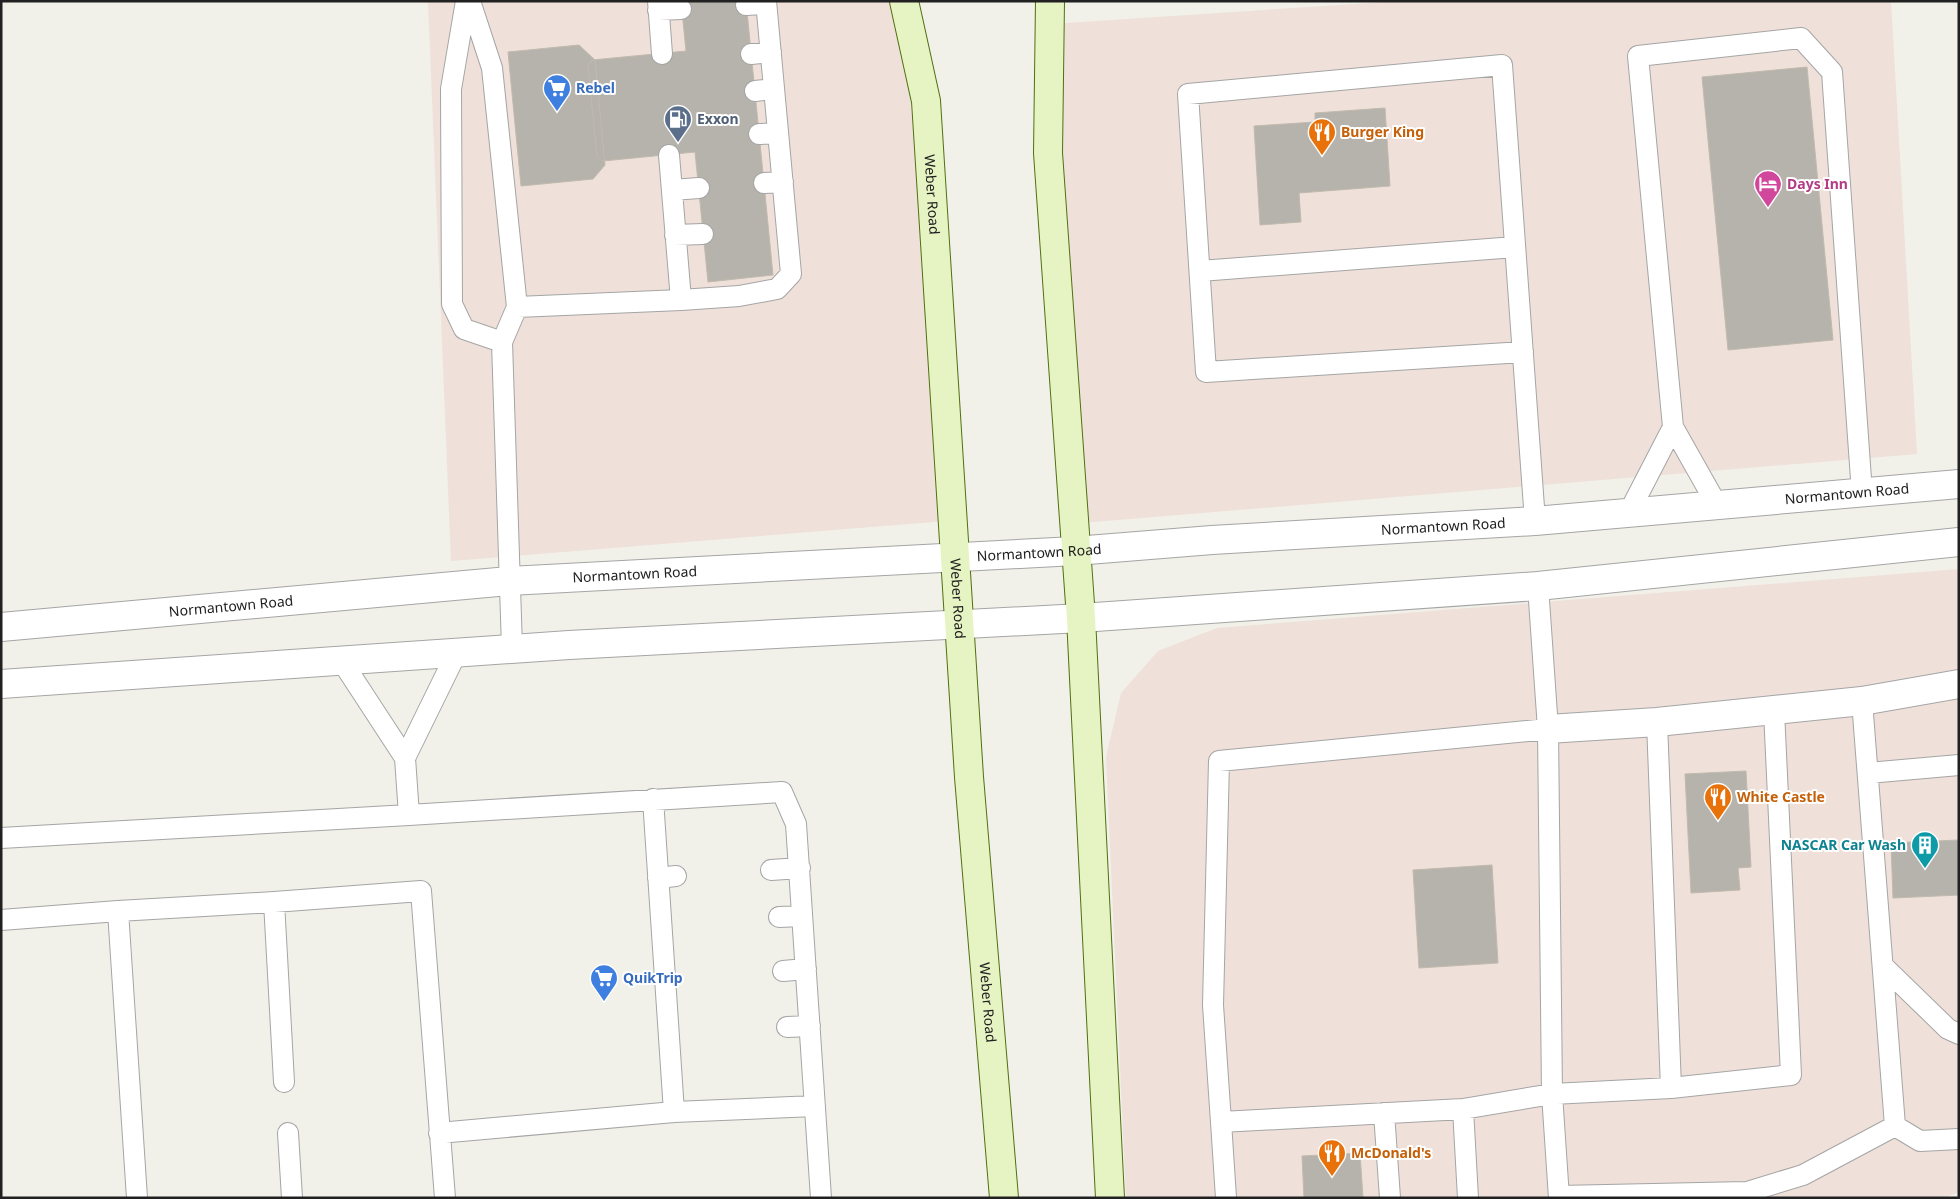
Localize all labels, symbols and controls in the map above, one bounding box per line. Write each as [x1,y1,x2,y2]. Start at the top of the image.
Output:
supermarket icon: Rebel [542,73,572,112]
place label: Rebel [576,78,615,97]
fuel station icon: Exxon [663,104,693,143]
place label: Exxon [697,109,739,128]
restaurant icon: Burger King [1307,117,1337,156]
place label: Burger King [1341,122,1424,141]
street label: Weber Road [920,154,944,235]
hotel icon: Days Inn [1753,169,1783,208]
place label: Days Inn [1787,174,1848,193]
street label: Normantown Road [1784,478,1910,508]
street label: Normantown Road [1380,513,1506,539]
street label: Normantown Road [976,539,1102,565]
street label: Weber Road [946,558,970,639]
street label: Normantown Road [572,561,698,587]
street label: Normantown Road [168,591,294,621]
restaurant icon: White Castle [1703,782,1733,821]
place label: White Castle [1737,787,1825,806]
building icon: NASCAR Car Wash [1910,830,1940,869]
place label: NASCAR Car Wash [1781,835,1906,854]
street label: Weber Road [975,962,1001,1043]
supermarket icon: QuikTrip [589,963,619,1002]
place label: QuikTrip [623,968,683,987]
restaurant icon: McDonald's [1317,1138,1347,1177]
place label: McDonald's [1351,1143,1431,1162]

